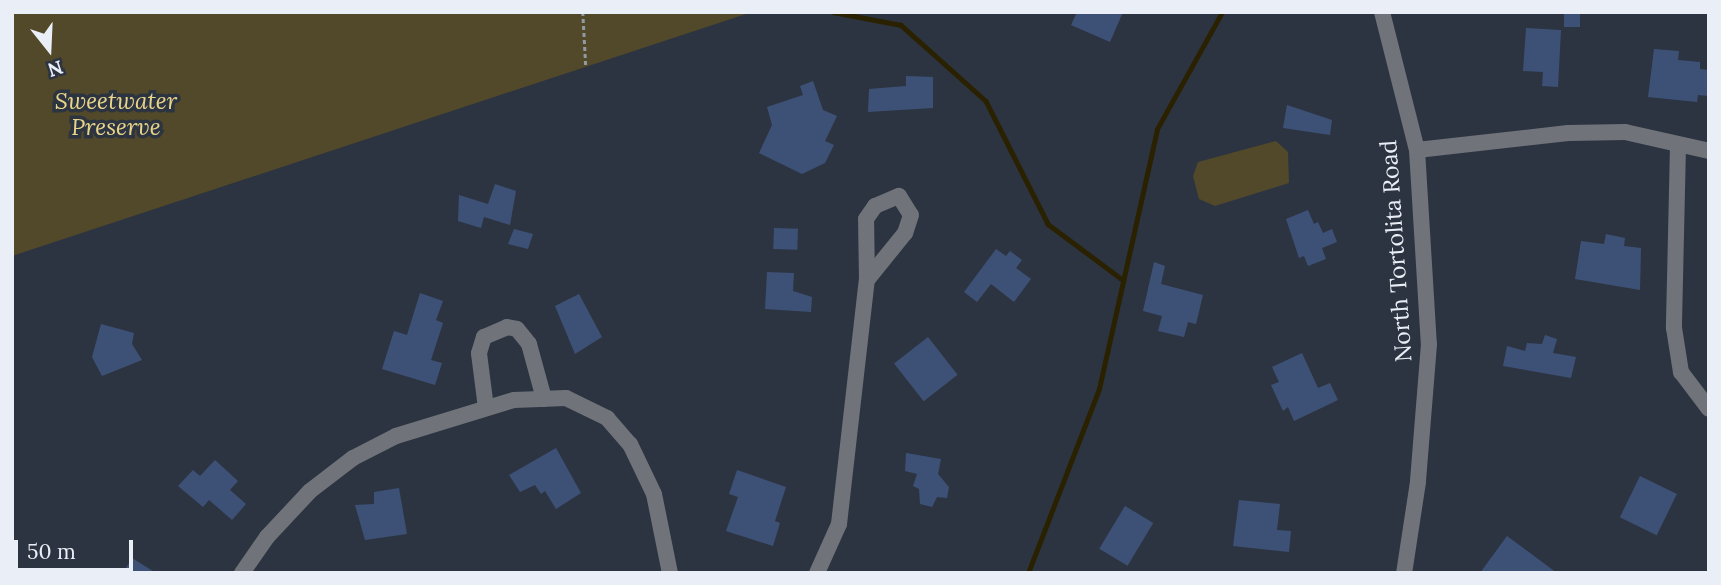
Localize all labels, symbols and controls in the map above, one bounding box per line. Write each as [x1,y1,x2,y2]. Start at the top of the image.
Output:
north arrow [14,14,84,84]
text: N [45,55,66,83]
park label: Sweetwater Preserve [55,87,177,141]
street label: North Tortolita Road [1374,139,1418,363]
scale bar [18,526,136,570]
text: 50 m [27,538,76,565]

